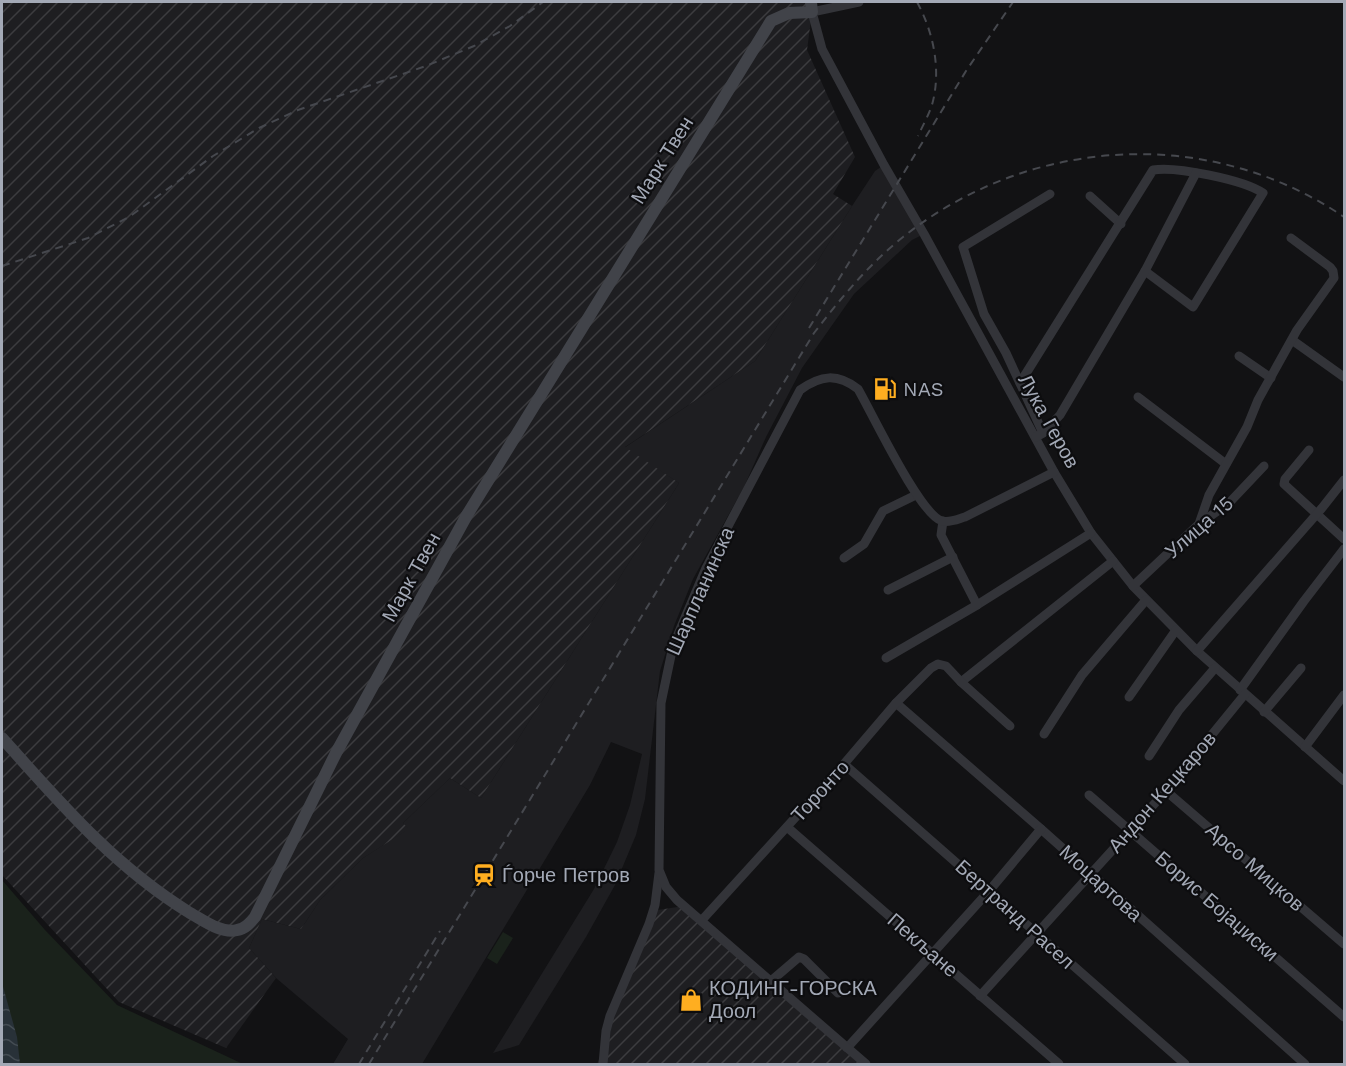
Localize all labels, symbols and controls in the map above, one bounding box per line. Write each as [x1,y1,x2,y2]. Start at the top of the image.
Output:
street label: Марк Твен [626,112,698,208]
street label: Лука Геров [1013,370,1085,472]
fuel station icon: NAS [872,376,898,402]
place label: NAS [903,377,944,401]
street label: Улица 15 [1160,491,1238,563]
street label: Шарпланинска [661,522,739,659]
street label: Марк Твен [377,528,445,626]
street label: Андон Кецкаров [1103,727,1221,857]
street label: Торонто [786,755,854,827]
street label: Арсо Мицков [1201,818,1309,916]
street label: Моцартова [1055,840,1148,927]
street label: Борис Бојаџиски [1151,846,1283,966]
street label: Бертранд Расел [951,854,1079,974]
station icon: Ѓорче Петров [471,862,497,888]
place label: Ѓорче Петров [502,863,630,887]
street label: Пекљане [883,908,963,982]
place label: КОДИНГ-ГОРСКА Доол [709,976,877,1023]
shop icon: КОДИНГ-ГОРСКА Доол [678,987,704,1013]

